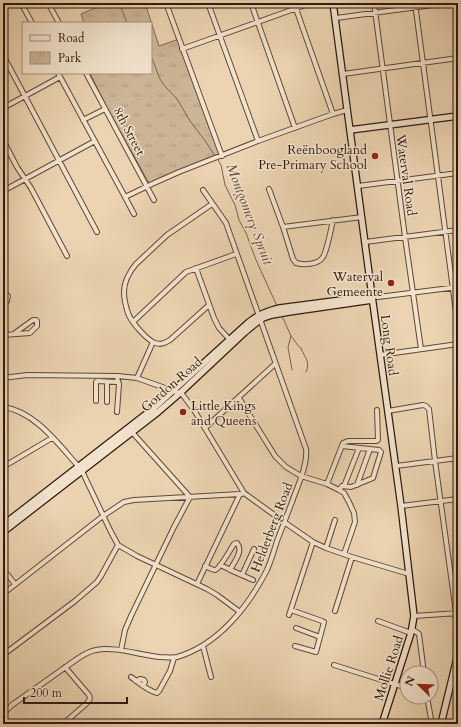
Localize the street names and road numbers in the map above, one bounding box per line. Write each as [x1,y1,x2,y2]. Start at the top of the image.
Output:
street label: 8th Street [109,104,149,159]
street label: Waterval Road [391,132,421,217]
street label: Long Road [376,313,402,377]
street label: Gordon Road [137,353,206,416]
street label: Helderberg Road [247,480,297,575]
street label: Mollie Road [370,633,408,703]

